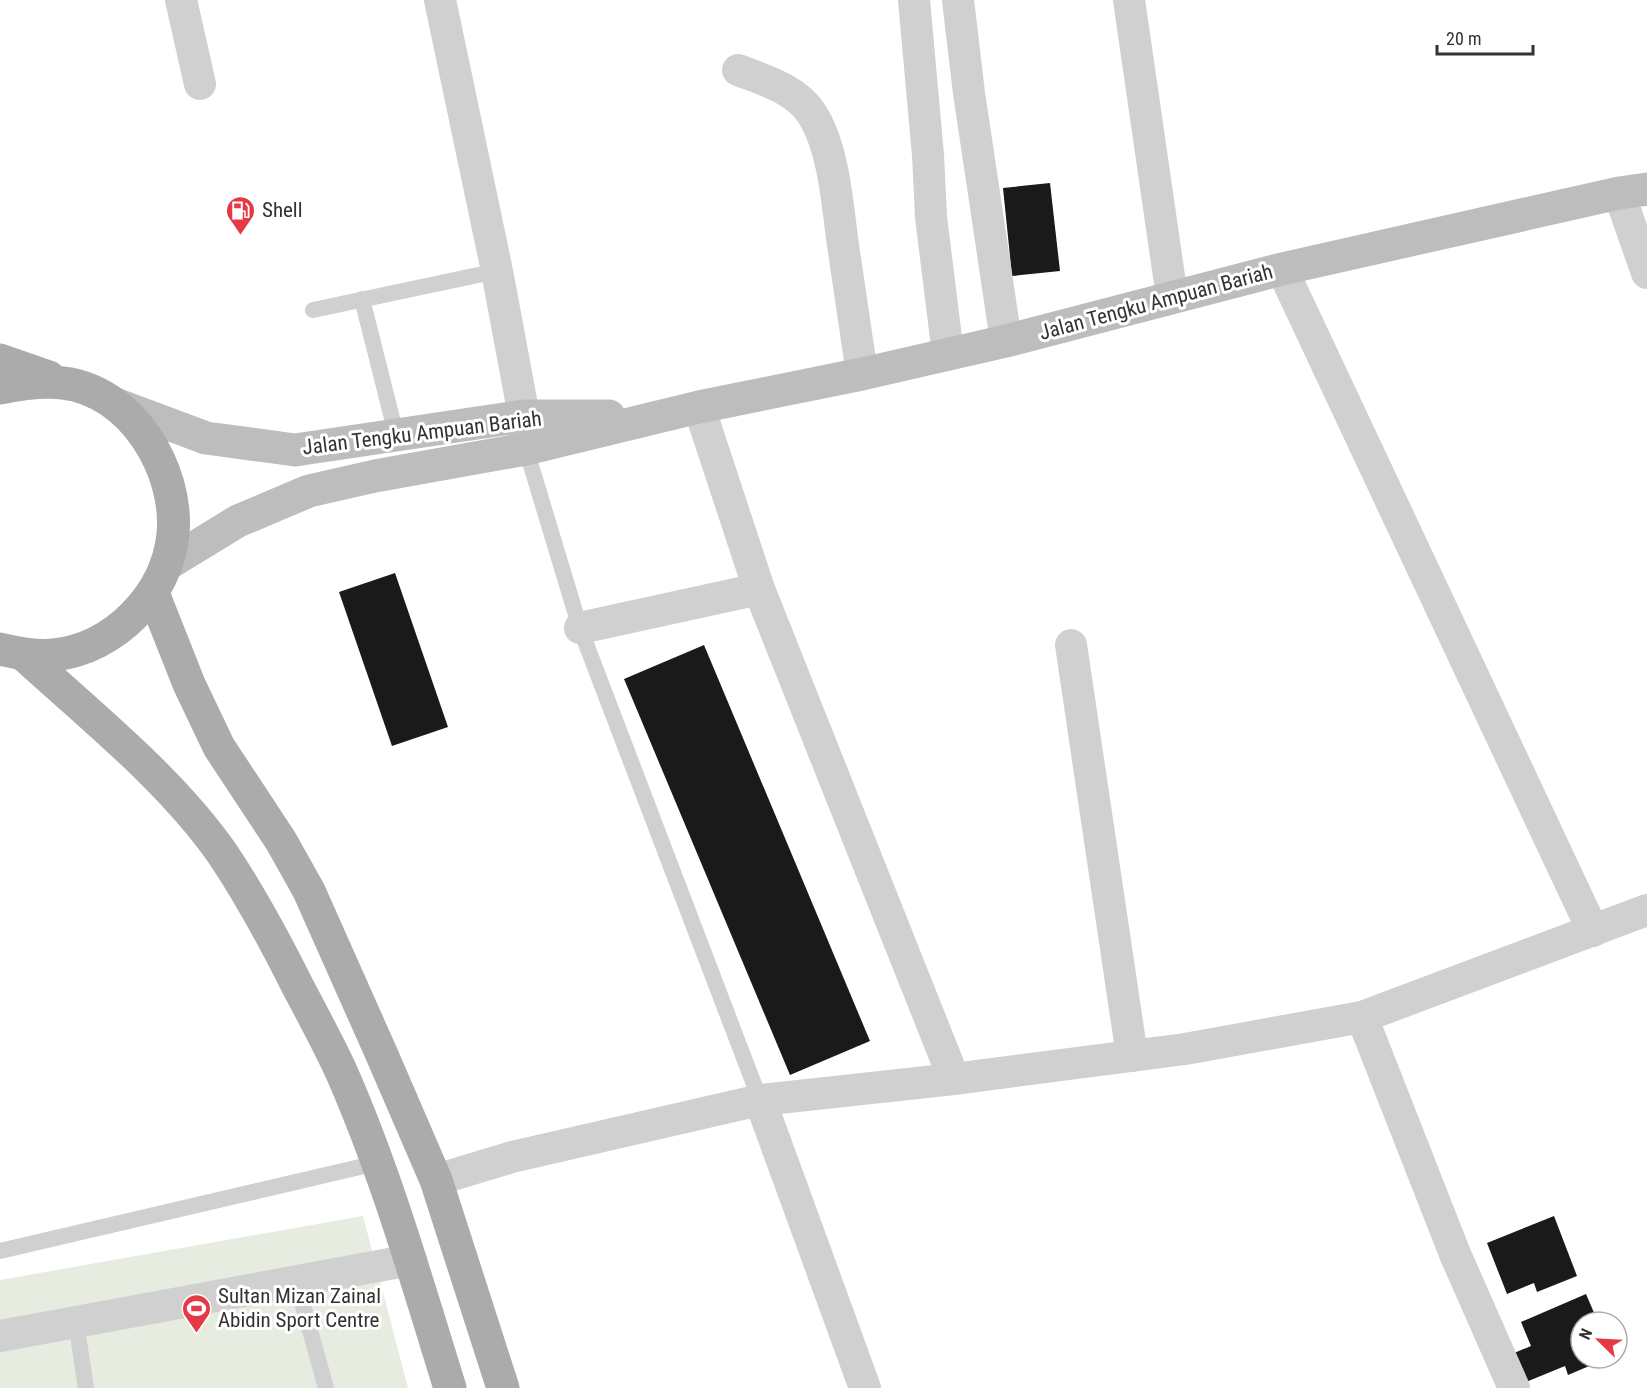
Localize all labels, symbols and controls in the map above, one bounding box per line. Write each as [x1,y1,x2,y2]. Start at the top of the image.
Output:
scale bar [1437,18,1533,56]
text: 20 m [1446,28,1481,49]
fuel station icon: Shell [225,194,257,236]
place label: Shell [262,198,303,222]
street label: Jalan Tengku Ampuan Bariah [1037,259,1275,345]
street label: Jalan Tengku Ampuan Bariah [301,406,543,460]
place label: Sultan Mizan Zainal Abidin Sport Centre [218,1284,381,1332]
sports icon: Sultan Mizan Zainal Abidin Sport Centre [181,1292,213,1334]
north arrow [1569,1310,1629,1370]
text: N [1575,1326,1596,1342]

